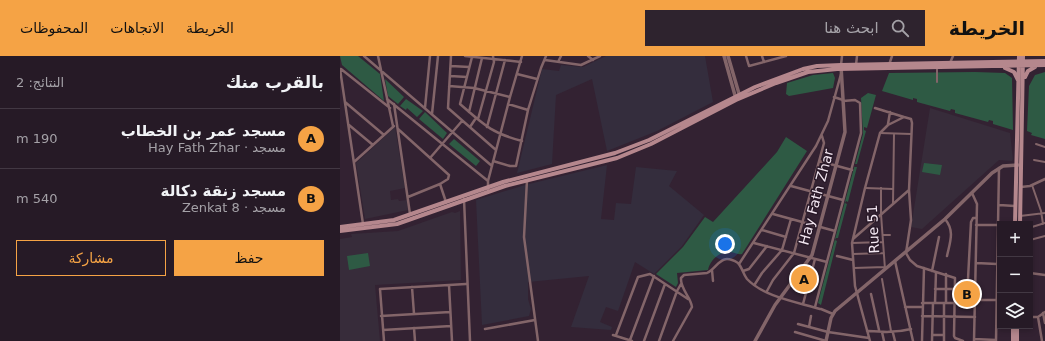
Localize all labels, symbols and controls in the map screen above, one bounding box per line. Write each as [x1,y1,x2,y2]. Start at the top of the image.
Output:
search box [645,10,925,46]
icon: search [889,17,911,39]
text: الخريطة [949,17,1025,39]
text: ابحث هنا [824,19,879,37]
text: المحفوظات [20,20,88,36]
text: الاتجاهات [110,20,164,36]
text: الخريطة [186,20,234,36]
text: بالقرب منك [226,72,324,92]
text: النتائج: 2 [16,75,64,90]
text: مسجد عمر بن الخطاب [121,122,286,140]
text: 190 m [16,131,58,146]
text: A [306,131,316,146]
text: مسجد · Hay Fath Zhar [148,140,286,155]
street label: Hay Fath Zhar [795,147,837,247]
text: مسجد زنقة دكالة [161,182,286,200]
text: 540 m [16,191,58,206]
text: B [306,191,316,206]
text: مسجد · Zenkat 8 [182,200,286,215]
street label: Rue 51 [864,204,882,254]
map controls [997,221,1033,329]
button: + [997,221,1033,257]
your location [715,234,735,254]
button: مشاركة [16,240,166,276]
button: حفظ [174,240,324,276]
button: − [997,257,1033,293]
pin: A [791,264,817,294]
pin: B [954,279,980,309]
button: layers [997,293,1033,329]

